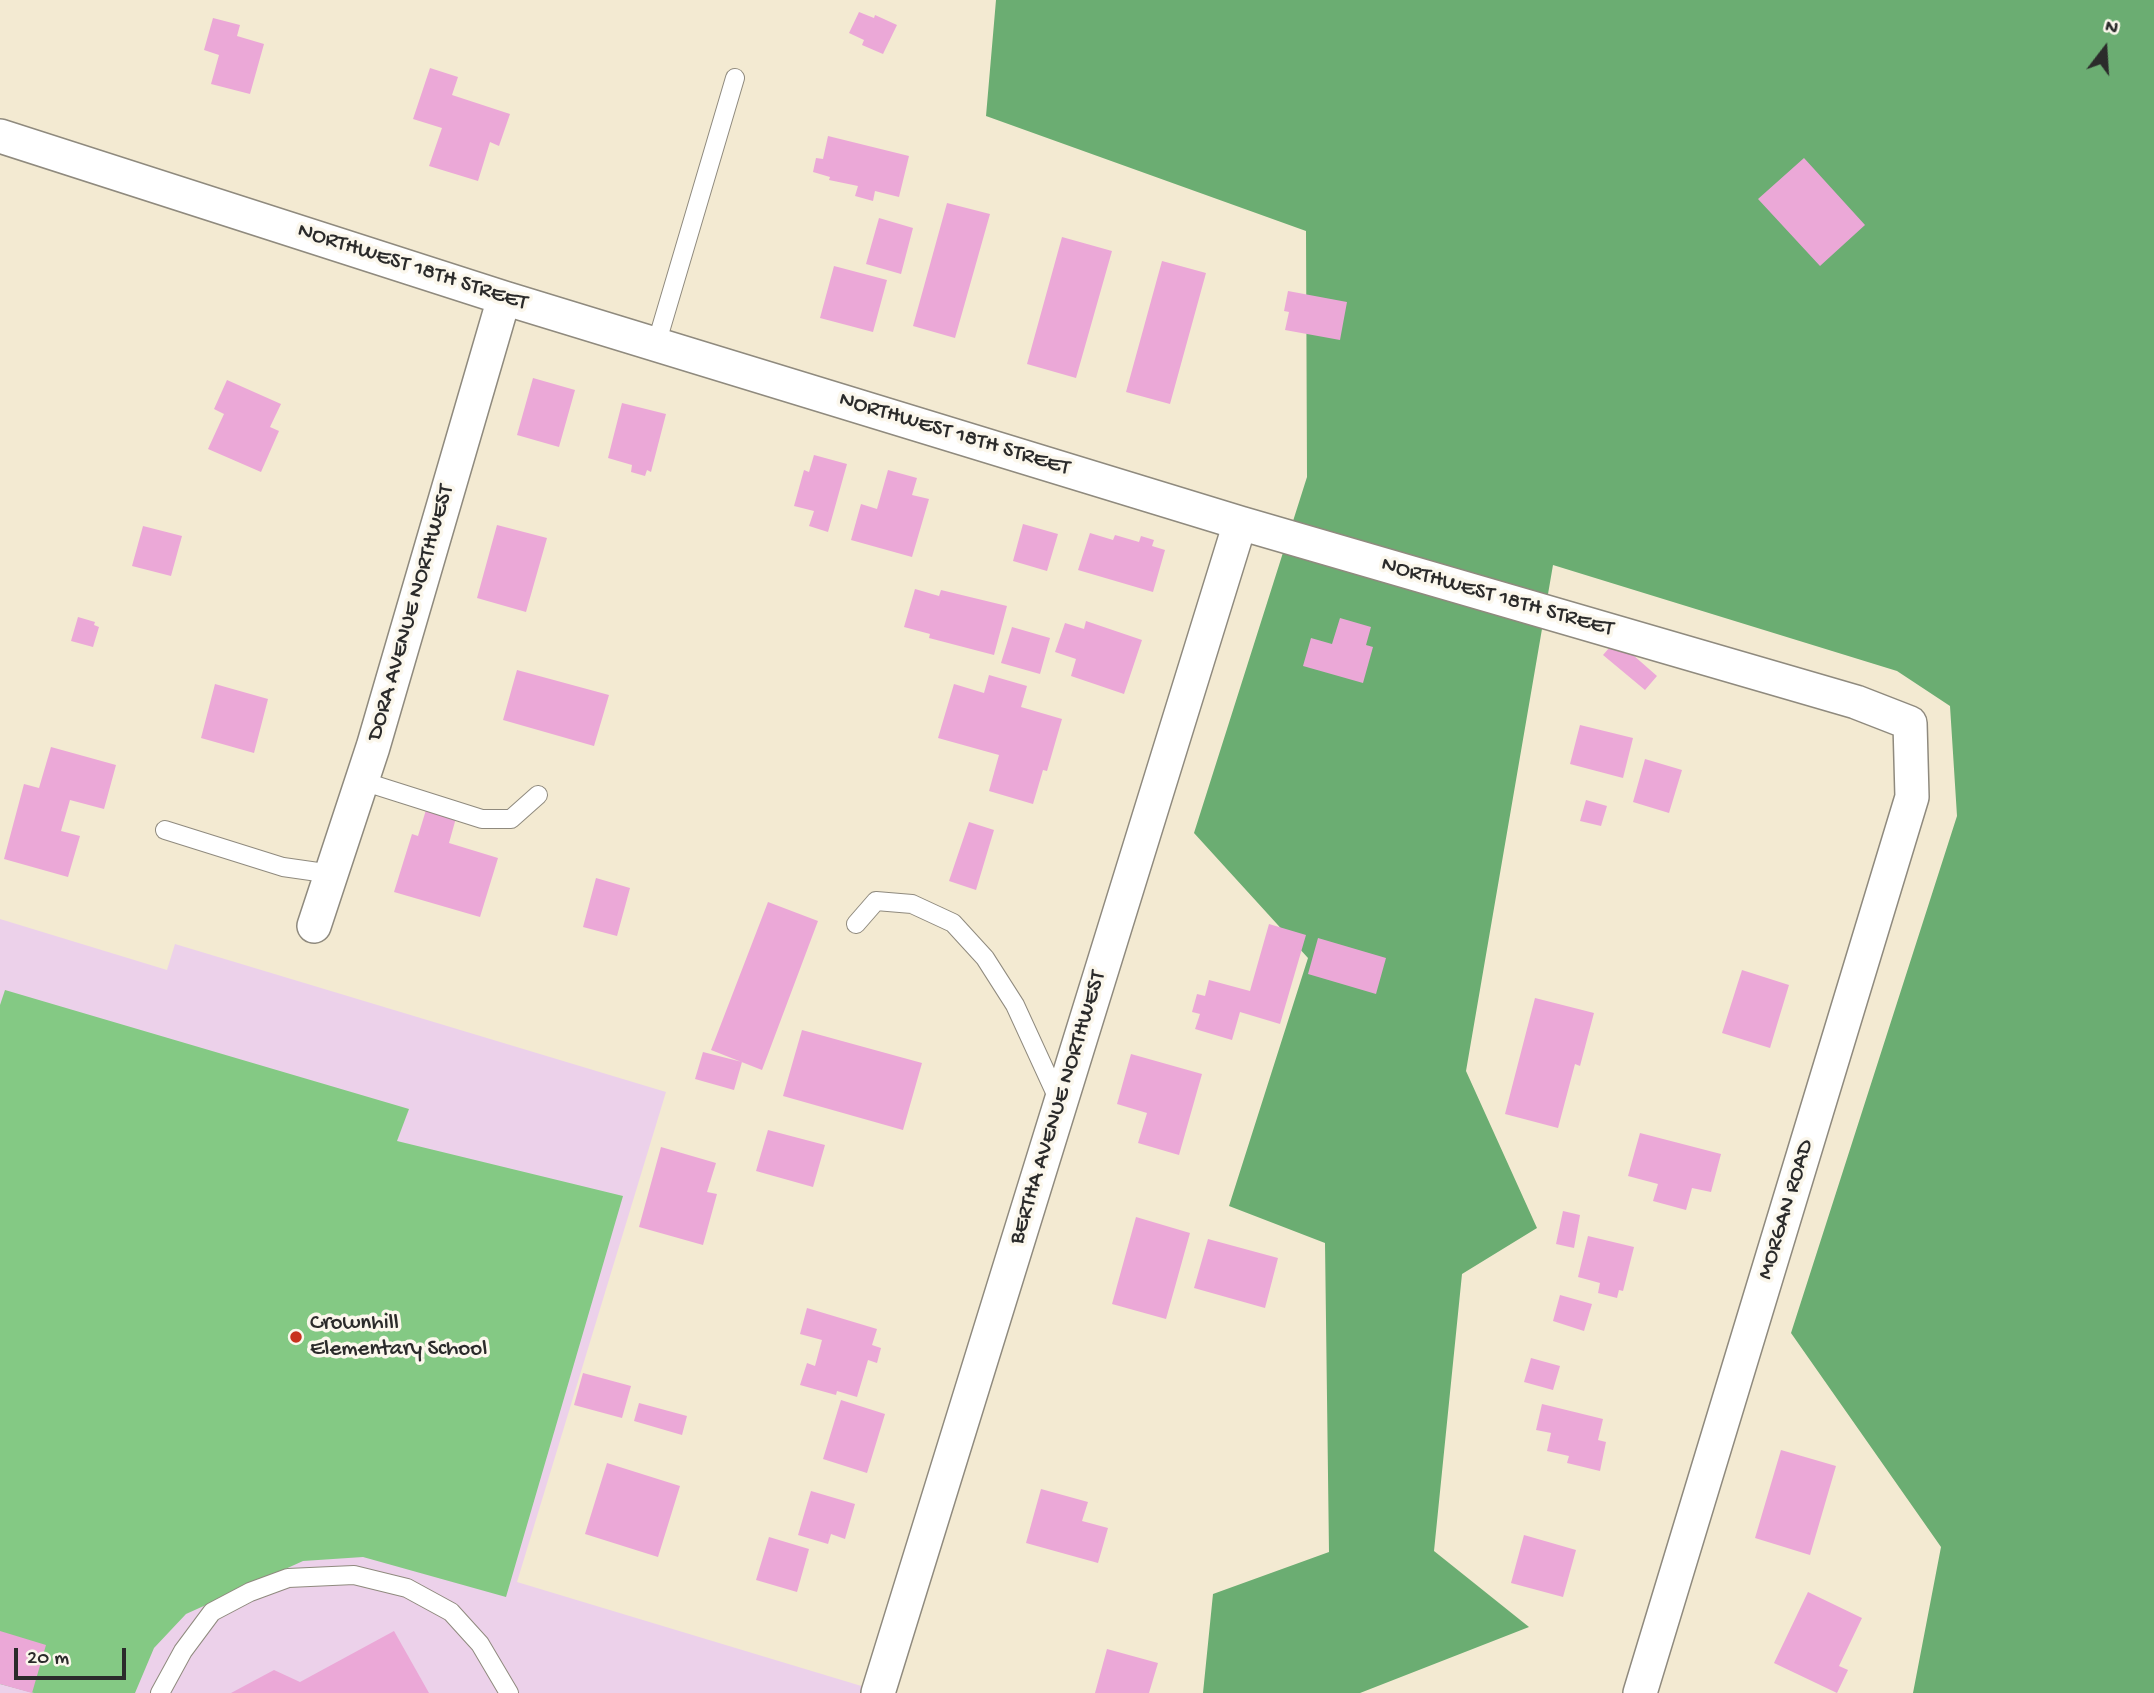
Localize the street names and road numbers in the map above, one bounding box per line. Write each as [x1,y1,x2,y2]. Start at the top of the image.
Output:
street label: NORTHWEST 18TH STREET [294,218,530,318]
street label: NORTHWEST 18TH STREET [835,387,1073,483]
street label: DORA AVENUE NORTHWEST [362,482,462,744]
street label: NORTHWEST 18TH STREET [1378,552,1616,644]
street label: BERTHA AVENUE NORTHWEST [1004,968,1114,1248]
street label: MORGAN ROAD [1753,1137,1821,1283]

